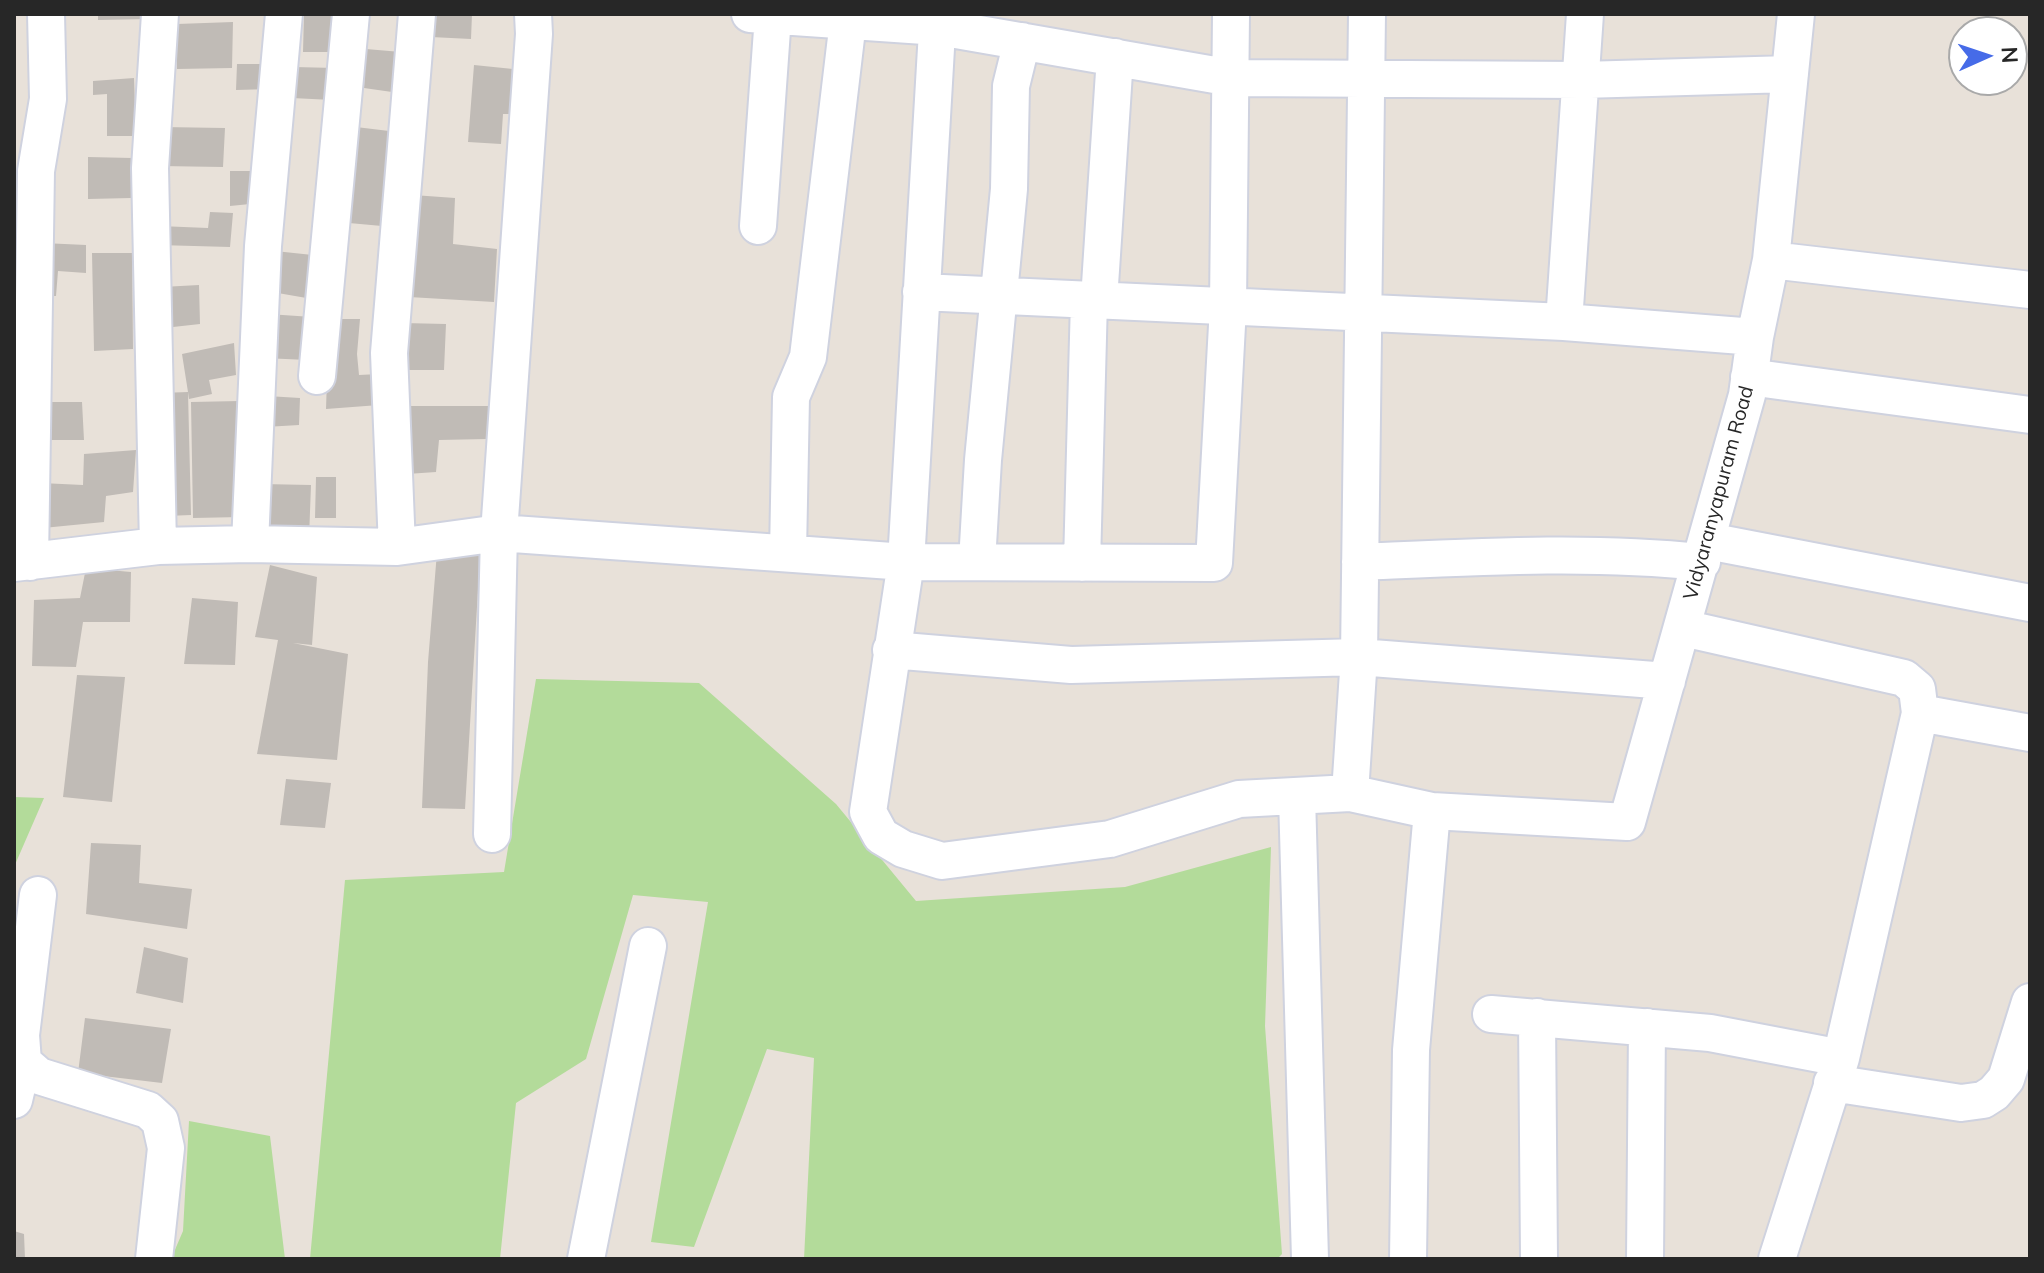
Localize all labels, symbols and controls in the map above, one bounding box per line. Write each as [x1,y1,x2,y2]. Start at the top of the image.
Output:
north arrow [1948,16,2028,96]
text: N [1996,46,2024,64]
street label: Vidyaranyapuram Road [1679,383,1759,603]

